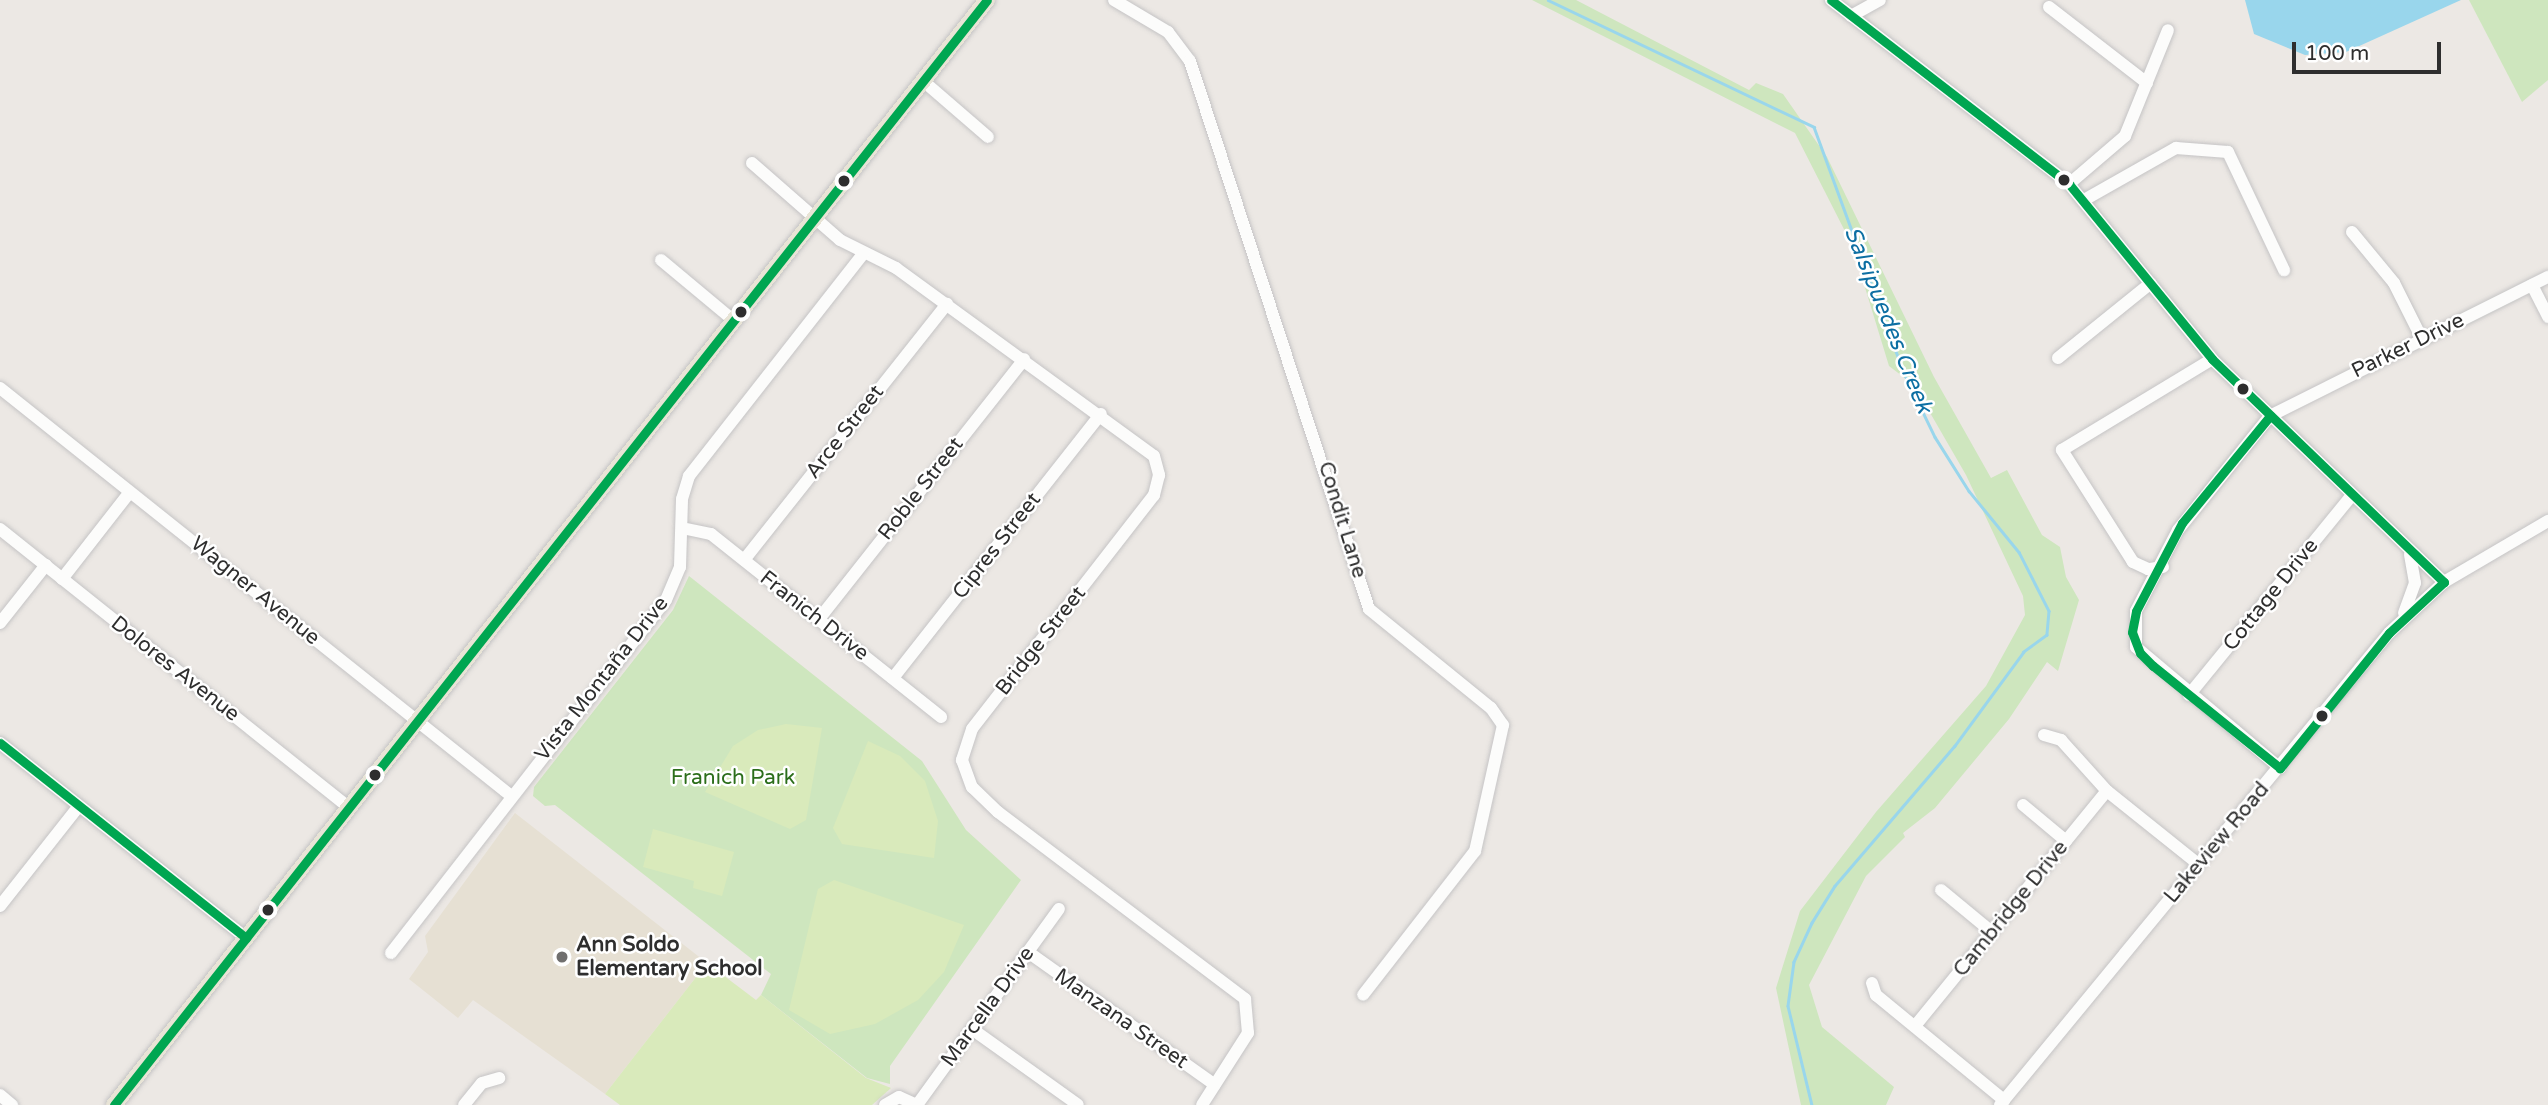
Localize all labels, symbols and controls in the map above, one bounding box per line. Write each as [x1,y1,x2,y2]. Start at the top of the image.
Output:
scale bar [2296,28,2445,72]
text: 100 m [2305,41,2369,66]
unlabelled marker [2057,173,2071,187]
unlabelled marker [837,174,851,188]
water label: Salsipuedes Creek [1838,223,1938,417]
unlabelled marker [734,305,748,319]
street label: Parker Drive [2348,308,2468,384]
street label: Arce Street [801,380,889,484]
unlabelled marker [2236,382,2250,396]
street label: Roble Street [873,433,969,545]
street label: Condit Lane [1312,459,1372,581]
street label: Cipres Street [948,488,1046,604]
street label: Wagner Avenue [185,531,325,651]
street label: Cottage Drive [2218,534,2324,656]
street label: Franich Drive [755,566,873,666]
street label: Bridge Street [991,581,1091,701]
street label: Vista Montaña Drive [530,592,674,766]
street label: Dolores Avenue [106,611,244,727]
unlabelled marker [2315,709,2329,723]
park label: Franich Park [671,765,795,791]
unlabelled marker [368,768,382,782]
street label: Lakeview Road [2159,777,2275,909]
street label: Cambridge Drive [1948,836,2074,982]
unlabelled marker [261,903,275,917]
place label: Ann Soldo Elementary School [576,932,763,982]
street label: Marcella Drive [936,942,1040,1072]
marker: Ann Soldo Elementary School [554,949,570,965]
street label: Manzana Street [1049,964,1193,1074]

